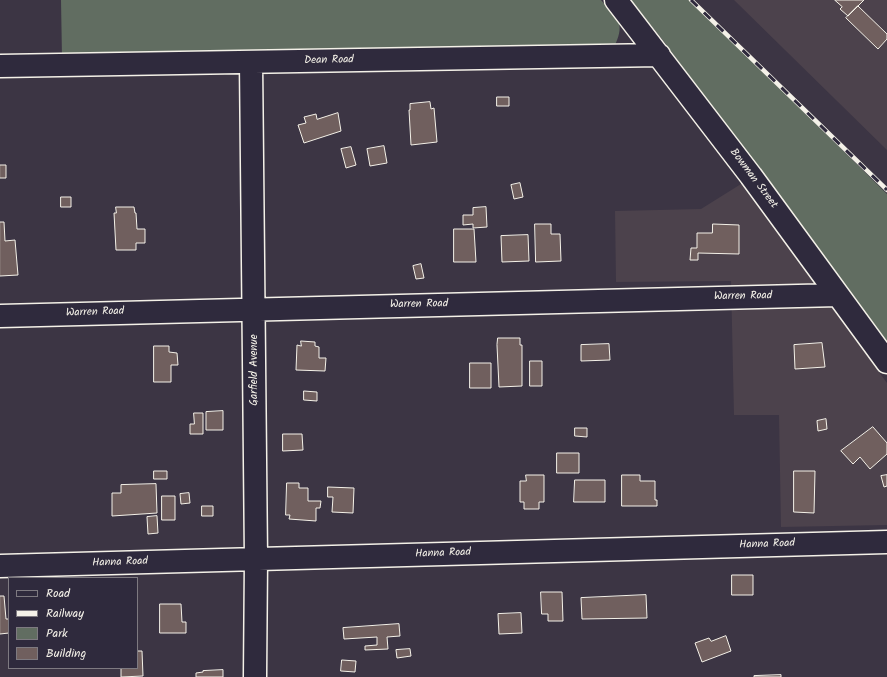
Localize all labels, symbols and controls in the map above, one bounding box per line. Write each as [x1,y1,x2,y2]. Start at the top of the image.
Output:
street label: Dean Road [304,54,354,68]
street label: Bowman Street [726,146,780,212]
street label: Warren Road [714,290,772,304]
street label: Warren Road [390,298,448,312]
street label: Warren Road [66,305,124,321]
street label: Garfield Avenue [248,334,262,406]
street label: Hanna Road [739,537,795,553]
street label: Hanna Road [415,546,471,562]
street label: Hanna Road [92,555,148,571]
legend [8,577,138,669]
text: Road [46,584,70,603]
text: Railway [46,604,84,623]
text: Park [46,624,68,643]
text: Building [46,644,86,663]

